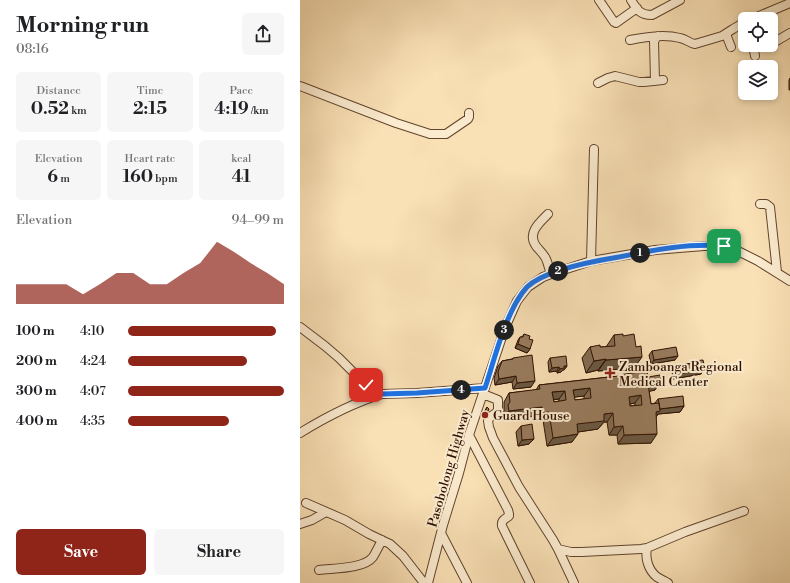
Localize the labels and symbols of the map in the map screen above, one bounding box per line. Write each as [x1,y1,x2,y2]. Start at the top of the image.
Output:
pin [707,229,741,263]
pin: 1 [630,243,650,263]
pin: 2 [548,261,568,281]
pin: 3 [494,320,514,340]
place label: Zamboanga Regional Medical Center [619,359,743,390]
marker: Zamboanga Regional Medical Center [604,367,616,379]
pin [349,368,383,402]
pin: 4 [451,380,471,400]
street label: Pasobolong Highway [424,407,474,529]
place label: Guard House [493,408,570,424]
marker: Guard House [480,410,490,420]

